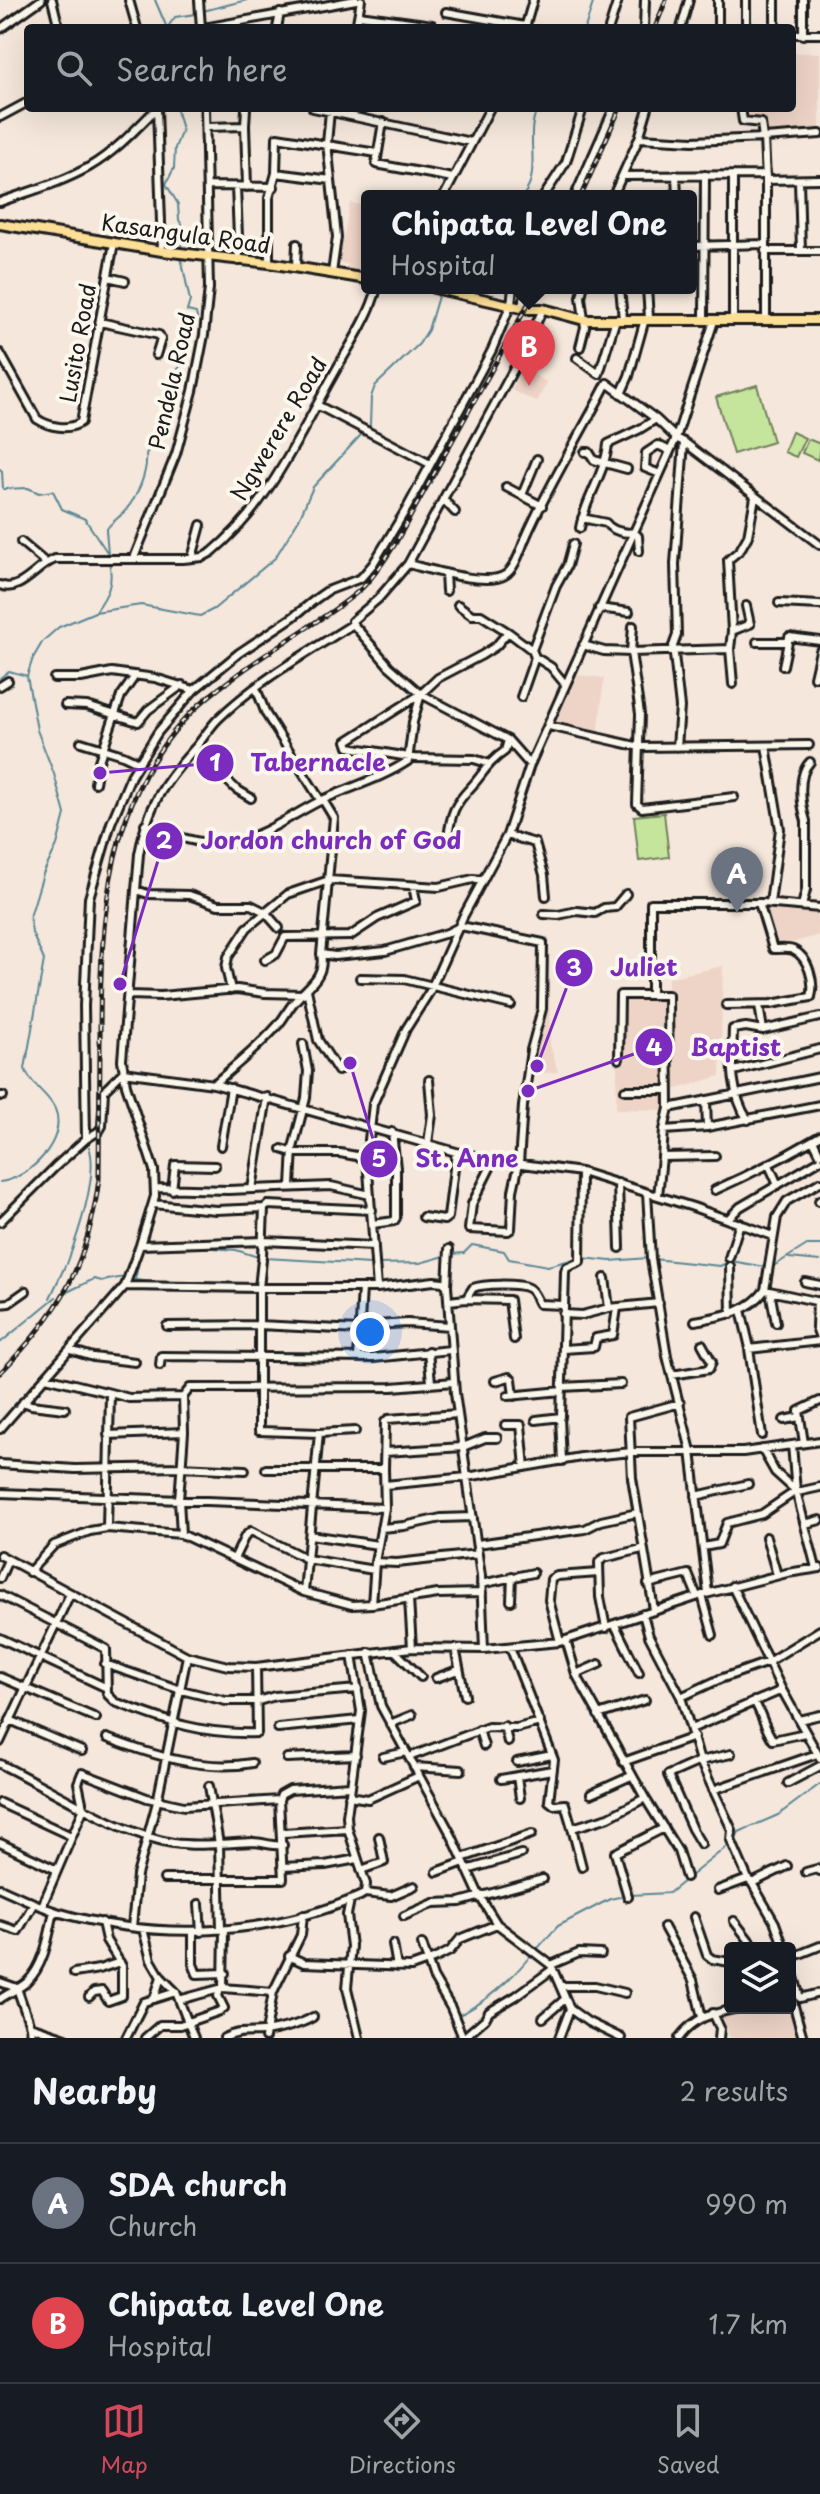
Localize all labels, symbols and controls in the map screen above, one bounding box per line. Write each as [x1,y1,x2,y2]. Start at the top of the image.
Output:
search box [24,24,796,112]
icon: search [52,46,96,90]
text: Search here [116,46,288,91]
popup [361,190,697,294]
text: Chipata Level One [391,200,667,245]
street label: Kasangula Road [100,204,273,261]
text: Hospital [391,245,495,284]
street label: Lusito Road [50,281,103,405]
street label: Pendela Road [139,309,202,452]
pin: B [503,320,555,386]
street label: Ngwerere Road [222,350,334,507]
callout: Tabernacle [195,739,402,787]
text: 1 [209,743,221,779]
text: Tabernacle [250,743,386,779]
callout: Jordon church of God [144,817,478,865]
text: 2 [156,821,173,857]
text: Jordon church of God [201,821,462,857]
pin: A [711,847,763,913]
callout: Juliet [554,944,694,992]
text: 3 [566,948,582,984]
text: Juliet [610,948,678,984]
callout: Baptist [634,1023,797,1071]
text: 4 [646,1028,662,1064]
text: Baptist [691,1028,781,1064]
callout: St. Anne [359,1135,534,1183]
text: 5 [371,1139,387,1175]
text: St. Anne [416,1139,518,1175]
your location [350,1312,390,1352]
map controls [724,1942,796,2014]
button: layers [724,1942,796,2014]
text: Nearby [32,2064,157,2116]
text: 2 results [680,2071,788,2110]
text: SDA church [108,2161,288,2206]
text: A [48,2184,68,2223]
text: 990 m [705,2184,788,2223]
text: Church [108,2206,197,2245]
text: Chipata Level One [108,2281,384,2326]
text: B [49,2304,67,2343]
text: 1.7 km [709,2304,788,2343]
text: Hospital [108,2326,212,2365]
tab: Map [101,2399,148,2480]
tab: Directions [349,2399,456,2480]
tab: Saved [657,2399,719,2480]

